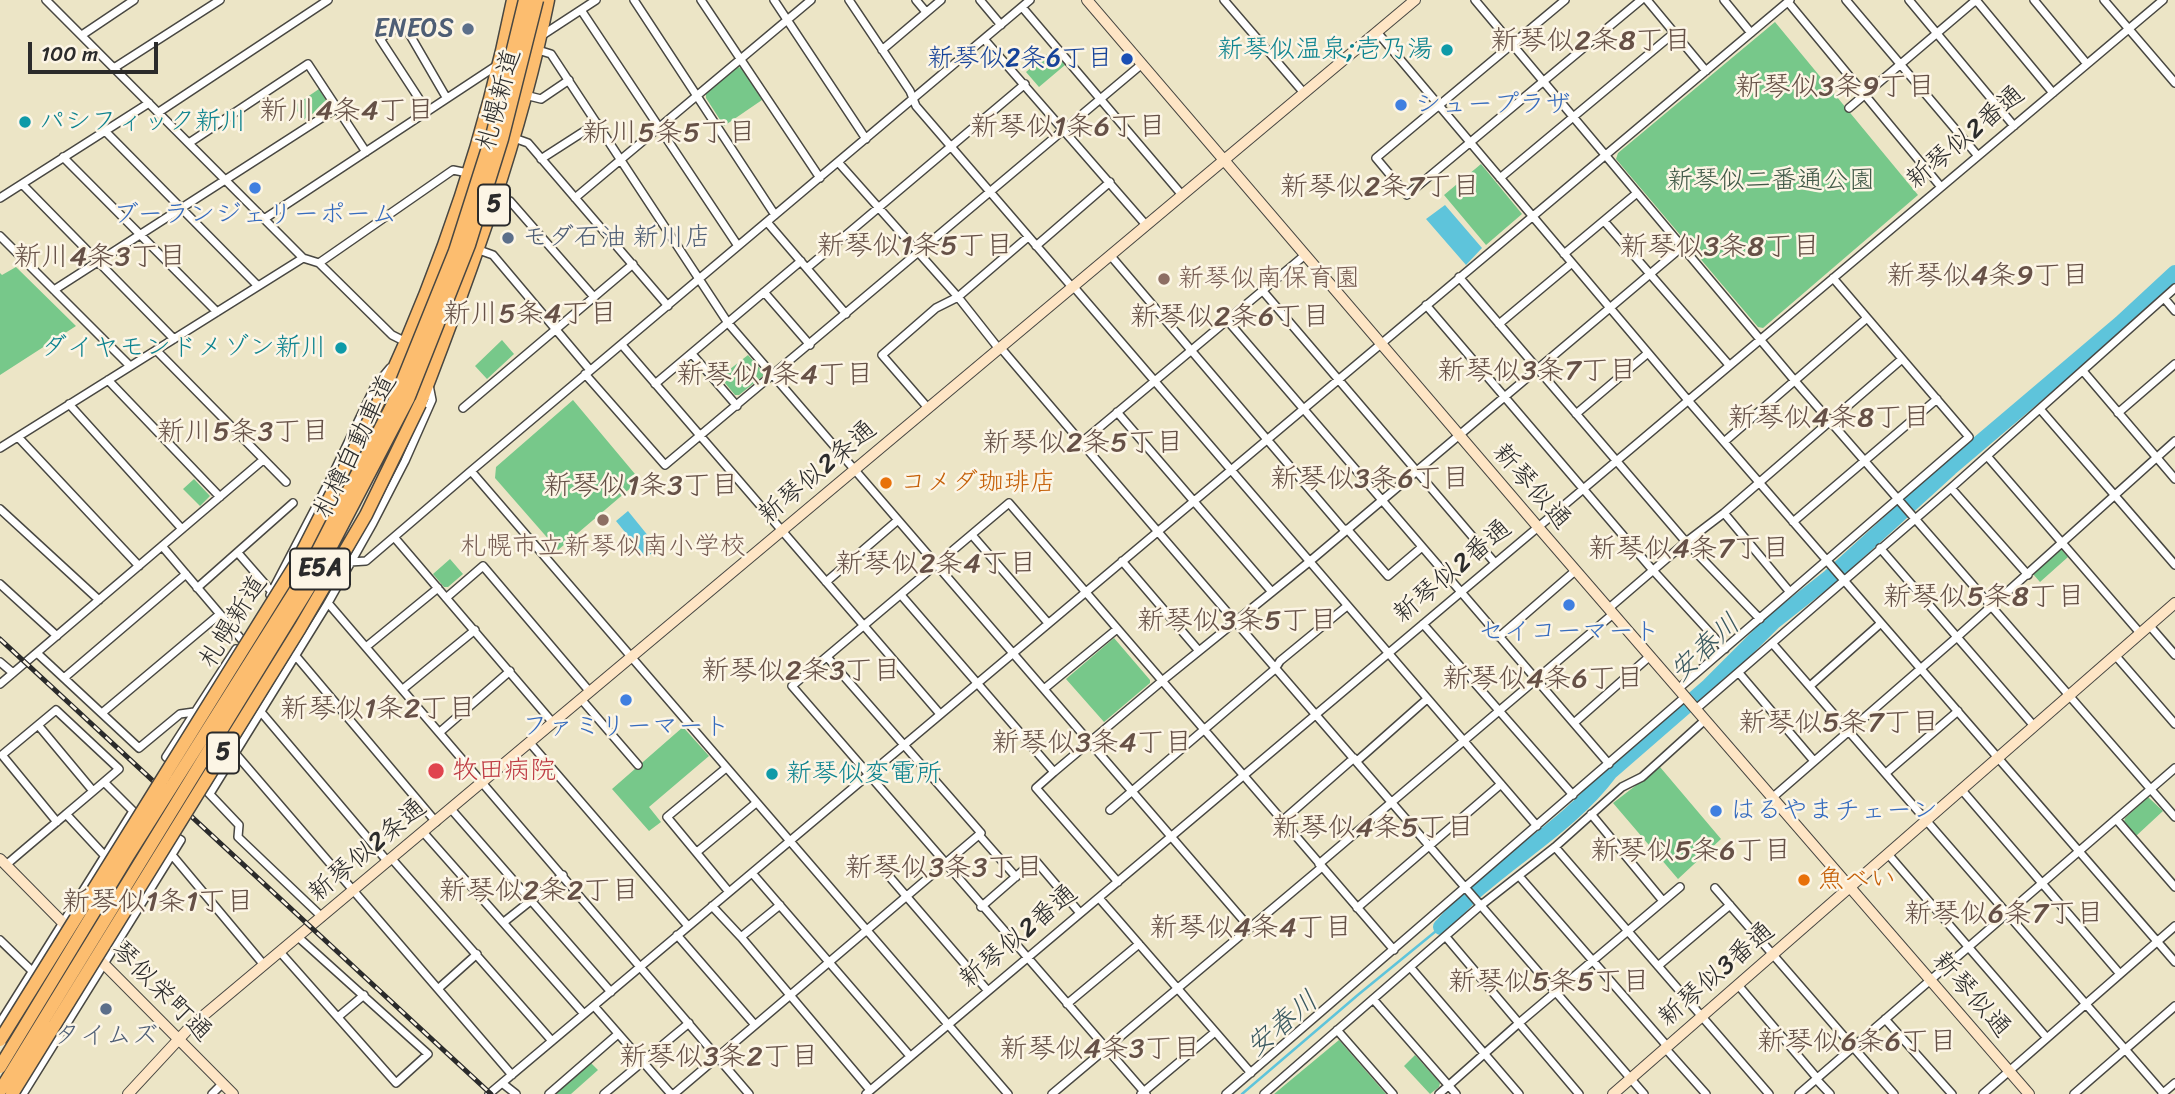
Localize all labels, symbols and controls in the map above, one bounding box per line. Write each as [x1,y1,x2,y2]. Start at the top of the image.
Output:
place label: ENEOS [374,13,454,45]
marker: ENEOS [460,21,476,37]
district label: 新琴似2条8丁目 [1490,25,1692,59]
scale bar [32,28,161,72]
place label: 新琴似温泉;壱乃湯 [1217,34,1433,66]
text: 100 m [41,35,98,73]
marker: 新琴似温泉;壱乃湯 [1439,42,1455,58]
place label: 新琴似2条6丁目 [927,43,1113,75]
street label: 札幌新道 [471,46,529,154]
marker: 新琴似2条6丁目 [1119,51,1135,67]
district label: 新琴似3条9丁目 [1735,71,1935,105]
street label: 新琴似2番通 [1900,79,2032,197]
place label: シュープラザ [1415,89,1571,121]
district label: 新川4条4丁目 [260,95,434,129]
marker: シュープラザ [1393,97,1409,113]
place label: パシフィック新川 [39,106,247,138]
district label: 新琴似1条6丁目 [970,111,1166,145]
marker: パシフィック新川 [17,114,33,130]
district label: 新川5条5丁目 [582,117,756,151]
park label: 新琴似二番通公園 [1667,165,1875,197]
district label: 新琴似2条7丁目 [1280,171,1480,205]
marker: ブーランジェリーポーム [247,180,263,196]
road number: 5 [478,184,510,226]
place label: ブーランジェリーポーム [113,199,397,231]
place label: モダ石油 新川店 [522,222,711,254]
marker: モダ石油 新川店 [500,230,516,246]
district label: 新琴似1条5丁目 [816,230,1014,264]
district label: 新琴似3条8丁目 [1620,231,1820,265]
district label: 新川4条3丁目 [14,241,186,275]
district label: 新琴似4条9丁目 [1887,260,2089,294]
place label: 新琴似南保育園 [1178,263,1360,295]
marker: 新琴似南保育園 [1156,271,1172,287]
district label: 新川5条4丁目 [443,298,617,332]
district label: 新琴似2条6丁目 [1130,301,1330,335]
place label: ダイヤモンドメゾン新川 [41,332,327,364]
marker: ダイヤモンドメゾン新川 [333,340,349,356]
district label: 新琴似3条7丁目 [1437,355,1637,389]
district label: 新琴似1条4丁目 [676,359,874,393]
street label: 札樽自動車道 [308,370,404,524]
district label: 新琴似4条8丁目 [1728,402,1930,436]
street label: 新琴似2条通 [752,414,884,532]
district label: 新川5条3丁目 [157,416,329,450]
district label: 新琴似2条5丁目 [982,427,1184,461]
street label: 新琴似通 [1485,438,1577,536]
district label: 新琴似3条6丁目 [1270,463,1470,497]
place label: コメダ珈琲店 [900,467,1056,499]
district label: 新琴似1条3丁目 [543,470,739,504]
marker: コメダ珈琲店 [878,475,894,491]
marker: 札幌市立新琴似南小学校 [595,512,611,528]
street label: 新琴似2番通 [1387,513,1519,631]
place label: 札幌市立新琴似南小学校 [460,531,746,563]
district label: 新琴似4条7丁目 [1588,533,1790,567]
road number: E5A [290,548,350,590]
district label: 新琴似2条4丁目 [835,548,1037,582]
street label: 札幌新道 [193,570,275,674]
district label: 新琴似5条8丁目 [1883,581,2085,615]
marker: セイコーマート [1561,597,1577,613]
district label: 新琴似3条5丁目 [1137,605,1337,639]
water label: 安春川 [1664,608,1748,690]
place label: セイコーマート [1478,616,1660,648]
district label: 新琴似2条3丁目 [701,655,901,689]
district label: 新琴似4条6丁目 [1442,663,1644,697]
marker: ファミリーマート [618,692,634,708]
district label: 新琴似1条2丁目 [280,693,476,727]
district label: 新琴似5条7丁目 [1738,707,1940,741]
place label: ファミリーマート [522,711,730,743]
district label: 新琴似3条4丁目 [992,727,1192,761]
road number: 5 [207,732,239,774]
place label: 牧田病院 [452,755,556,787]
place label: 新琴似変電所 [786,758,942,790]
marker: 牧田病院 [426,761,446,781]
marker: 新琴似変電所 [764,766,780,782]
street label: 新琴似2条通 [302,792,434,910]
place label: はるやまチェーン [1730,795,1938,827]
marker: はるやまチェーン [1708,803,1724,819]
district label: 新琴似4条5丁目 [1272,812,1474,846]
district label: 新琴似5条6丁目 [1590,835,1792,869]
district label: 新琴似3条3丁目 [845,852,1043,886]
place label: 魚べい [1818,864,1896,896]
marker: 魚べい [1796,872,1812,888]
district label: 新琴似2条2丁目 [439,875,639,909]
street label: 新琴似2番通 [953,878,1085,996]
district label: 新琴似1条1丁目 [62,886,254,920]
district label: 新琴似6条7丁目 [1904,898,2104,932]
district label: 新琴似4条4丁目 [1150,912,1352,946]
street label: 新琴似3番通 [1652,916,1782,1034]
street label: 琴似栄町通 [104,935,218,1049]
street label: 新琴似通 [1925,946,2017,1044]
district label: 新琴似5条5丁目 [1448,966,1650,1000]
water label: 安春川 [1240,985,1326,1065]
marker: タイムズ [98,1001,114,1017]
place label: タイムズ [54,1020,158,1052]
district label: 新琴似6条6丁目 [1757,1026,1957,1060]
district label: 新琴似4条3丁目 [1000,1033,1200,1067]
district label: 新琴似3条2丁目 [619,1041,819,1075]

